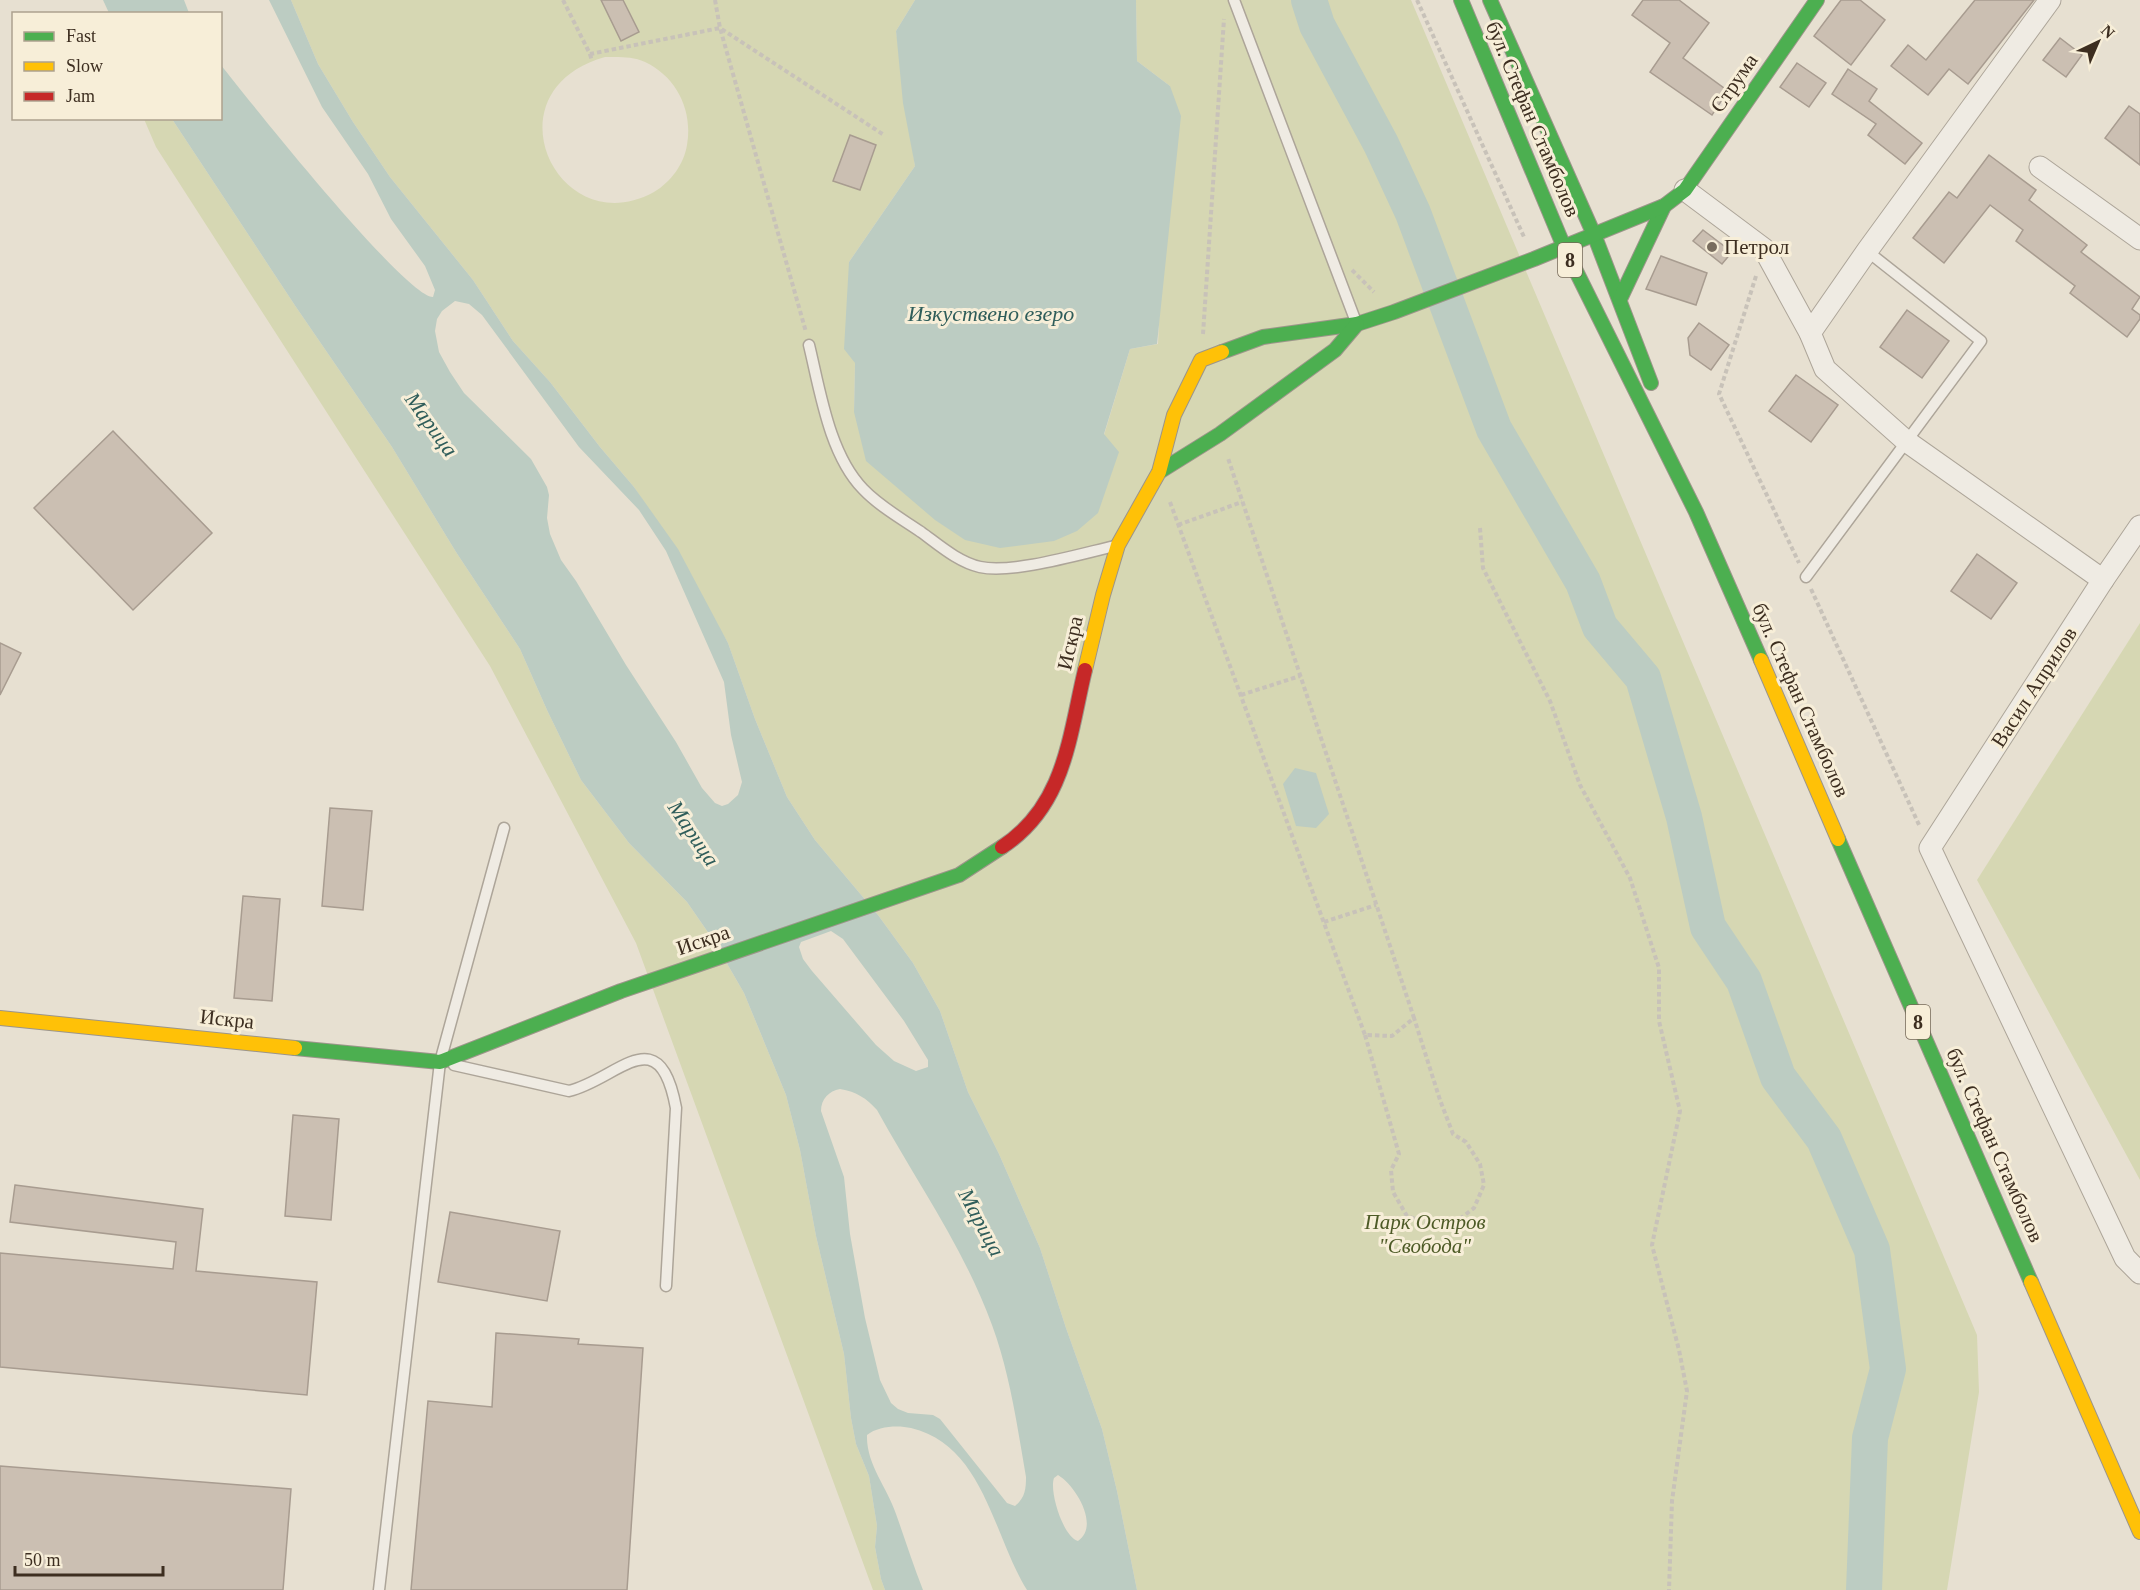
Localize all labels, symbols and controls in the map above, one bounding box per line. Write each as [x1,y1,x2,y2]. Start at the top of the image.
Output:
legend [12,12,222,120]
north arrow [2068,12,2128,72]
street label: бул. Стефан Стамболов [1481,18,1585,220]
text: N [2098,21,2118,42]
text: Fast [66,26,96,46]
street label: Струма [1705,48,1763,117]
text: Slow [66,56,103,76]
text: Jam [66,86,95,106]
place label: Петрол [1724,235,1789,259]
marker: Петрол [1705,240,1719,254]
road number: 8 [1558,243,1582,277]
water label: Изкуствено езеро [907,301,1074,326]
water label: Марица [399,386,463,461]
street label: бул. Стефан Стамболов [1747,599,1855,801]
street label: Искра [1052,613,1088,672]
street label: Васил Априлов [1986,622,2082,752]
water label: Марица [662,795,724,871]
street label: Искра [673,920,733,960]
street label: Искра [199,1004,256,1034]
road number: 8 [1906,1005,1930,1039]
street label: бул. Стефан Стамболов [1941,1044,2049,1246]
water label: Марица [953,1183,1010,1260]
park label: Парк Остров "Свобода" [1363,1210,1486,1258]
scale bar [15,1539,164,1577]
text: 50 m [24,1550,61,1570]

